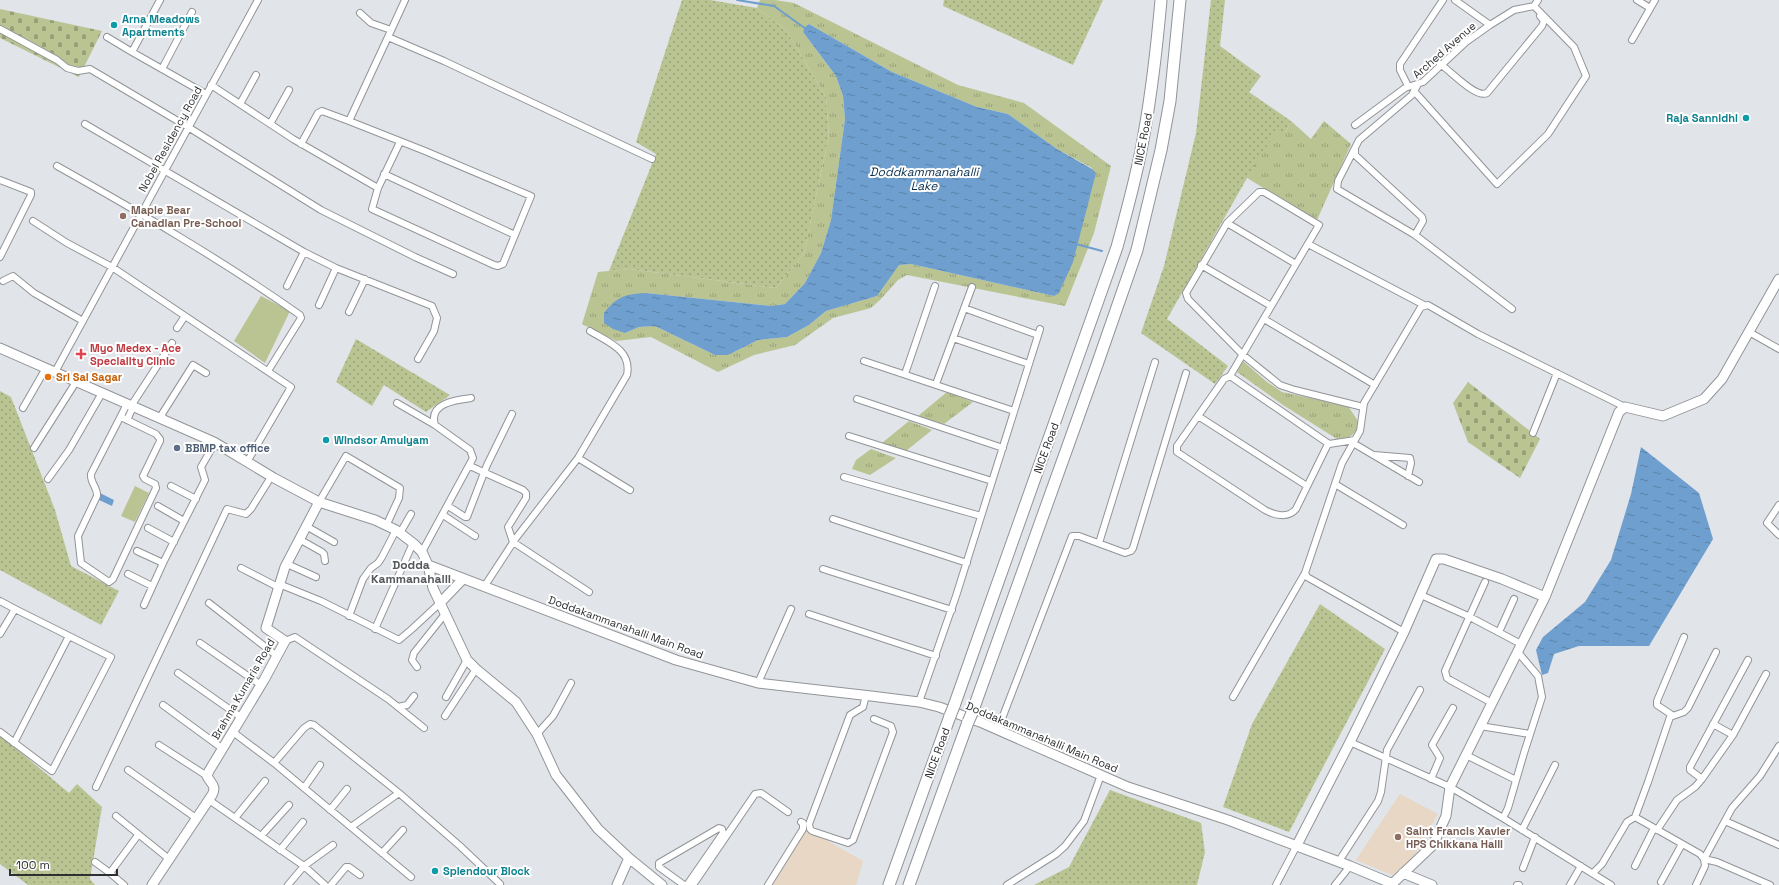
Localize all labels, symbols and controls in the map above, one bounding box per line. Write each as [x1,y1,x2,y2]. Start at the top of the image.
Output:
place label: Arna Meadows Apartments [122,12,200,39]
street label: Arched Avenue [1409,19,1479,81]
marker: Arna Meadows Apartments [109,20,119,30]
street label: Nobel Residency Road [135,84,205,194]
place label: Raja Sannidhi [1666,111,1738,125]
street label: NICE Road [1131,112,1155,166]
marker: Raja Sannidhi [1741,113,1751,123]
water label: Doddkammanahalli Lake [870,164,981,194]
place label: Maple Bear Canadian Pre-School [131,203,242,230]
marker: Maple Bear Canadian Pre-School [118,211,128,221]
place label: Myo Medex - Ace Speciality Clinic [90,341,181,368]
marker: Myo Medex - Ace Speciality Clinic [75,348,87,360]
place label: Sri Sai Sagar [56,370,123,384]
marker: Sri Sai Sagar [43,372,53,382]
street label: NICE Road [1030,421,1062,475]
place label: Windsor Amulyam [334,433,429,447]
marker: Windsor Amulyam [321,435,331,445]
place label: BBMP tax office [185,441,270,455]
marker: BBMP tax office [172,443,182,453]
district label: Dodda Kammanahalli [371,557,451,587]
street label: Doddakammanahalli Main Road [546,592,706,662]
street label: Brahma Kumaris Road [208,636,278,742]
street label: Doddakammanahalli Main Road [964,698,1120,776]
street label: NICE Road [921,726,953,780]
place label: Saint Francis Xavier HPS Chikkana Halli [1406,824,1511,851]
marker: Saint Francis Xavier HPS Chikkana Halli [1393,832,1403,842]
scale bar [10,851,117,877]
text: 100 m [16,857,50,873]
place label: Splendour Block [443,864,531,878]
marker: Splendour Block [430,866,440,876]

